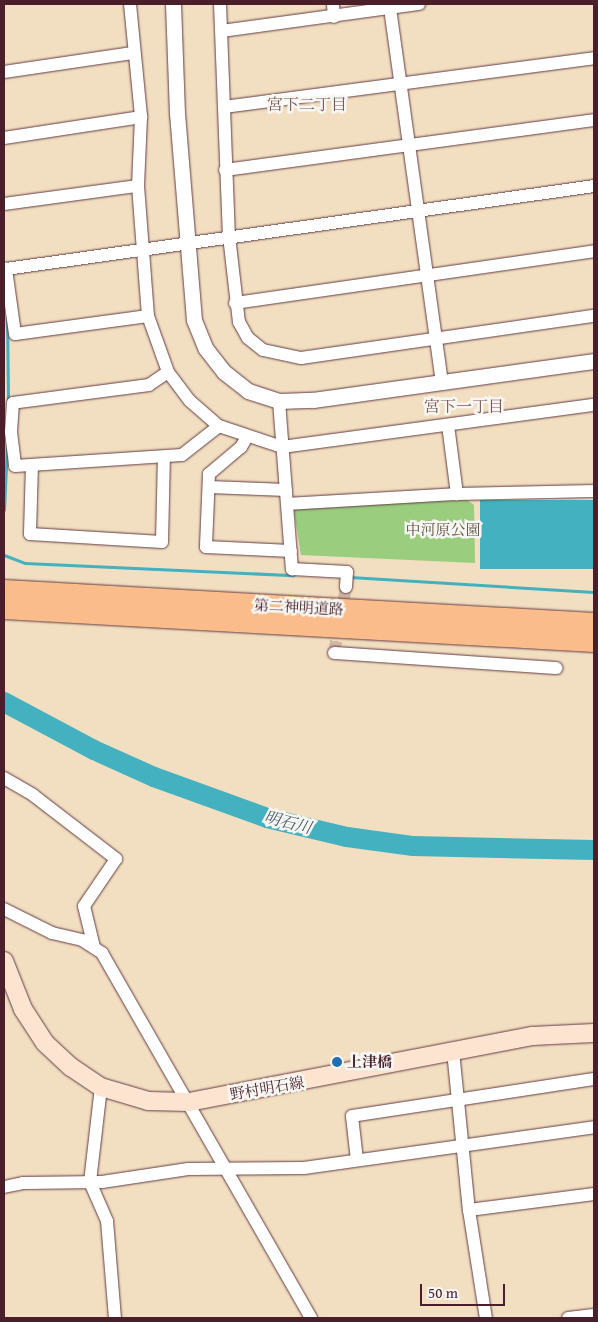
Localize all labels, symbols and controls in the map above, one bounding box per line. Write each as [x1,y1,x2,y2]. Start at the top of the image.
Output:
district label: 宮下二丁目 [267,94,347,114]
district label: 宮下一丁目 [424,396,504,416]
park label: 中河原公園 [406,521,480,539]
street label: 第二神明道路 [254,596,344,618]
water label: 明石川 [262,807,314,837]
place label: 上津橋 [347,1053,392,1071]
marker: 上津橋 [331,1056,343,1068]
street label: 野村明石線 [229,1073,305,1103]
scale bar [423,1274,508,1306]
text: 50 m [428,1282,458,1303]

